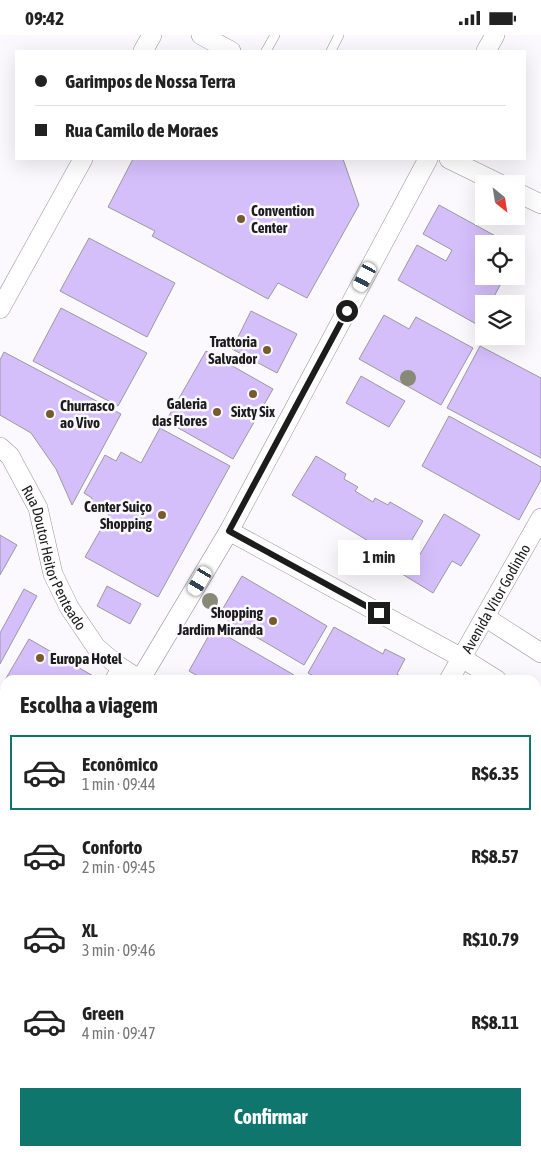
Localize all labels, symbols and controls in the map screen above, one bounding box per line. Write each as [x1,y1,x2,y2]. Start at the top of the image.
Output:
text: 09:42 [25,7,64,29]
text: Garimpos de Nossa Terra [65,70,236,92]
text: Rua Camilo de Moraes [65,119,218,141]
north arrow [475,175,525,225]
map controls [475,175,525,345]
place label: Convention Center [251,202,314,236]
marker: Convention Center [235,213,247,225]
button: locate [475,235,525,285]
car [351,260,378,294]
button: layers [475,295,525,345]
route start [336,300,358,322]
place label: Trattoria Salvador [208,333,258,367]
marker: Trattoria Salvador [261,344,273,356]
marker: Sixty Six [247,388,259,400]
place label: Galeria das Flores [152,395,208,429]
place label: Churrasco ao Vivo [60,397,115,431]
place label: Sixty Six [231,403,275,420]
marker: Galeria das Flores [211,406,223,418]
marker: Churrasco ao Vivo [44,408,56,420]
street label: Rua Doutor Heitor Penteado [19,482,90,633]
place label: Center Suiço Shopping [84,498,153,532]
marker: Center Suiço Shopping [156,509,168,521]
callout: 1 min [338,541,420,575]
street label: Avenida Vitor Godinho [458,541,533,656]
text: 1 min [363,548,395,566]
car [185,564,214,598]
route end [368,602,390,624]
place label: Shopping Jardim Miranda [176,604,264,638]
marker: Shopping Jardim Miranda [267,615,279,627]
place label: Europa Hotel [50,650,123,667]
marker: Europa Hotel [34,652,46,664]
text: Escolha a viagem [20,692,158,718]
icon: car [22,750,67,795]
text: Econômico [82,753,158,775]
text: R$6.35 [471,762,519,784]
text: 1 min · 09:44 [82,775,155,793]
icon: car [22,833,67,878]
text: Conforto [82,836,143,858]
text: R$8.57 [471,845,519,867]
text: 2 min · 09:45 [82,858,155,876]
icon: car [22,916,67,961]
text: XL [82,919,98,941]
text: R$10.79 [462,928,519,950]
text: 3 min · 09:46 [82,941,155,959]
icon: car [22,999,67,1044]
text: Green [82,1002,124,1024]
text: R$8.11 [471,1011,519,1033]
text: 4 min · 09:47 [82,1024,155,1042]
button: Confirmar [20,1088,521,1146]

